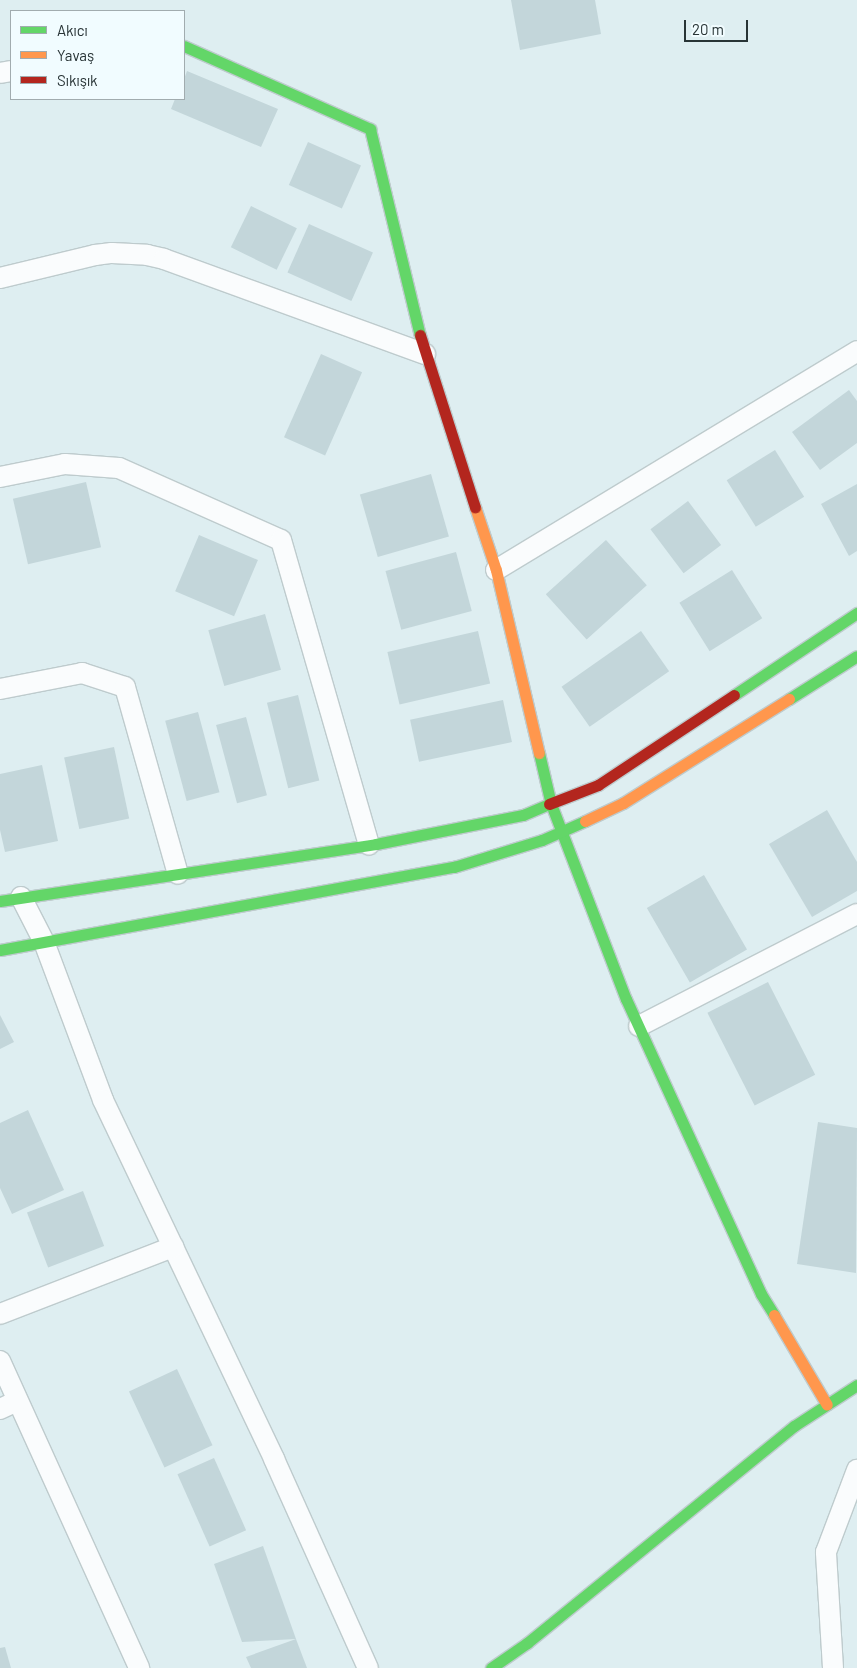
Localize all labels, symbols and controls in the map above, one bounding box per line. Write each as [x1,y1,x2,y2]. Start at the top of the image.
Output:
legend [10,10,185,100]
scale bar [687,10,751,42]
text: 20 m [692,20,724,38]
text: Akıcı [57,21,88,39]
text: Yavaş [57,46,94,64]
text: Sıkışık [57,71,98,89]

